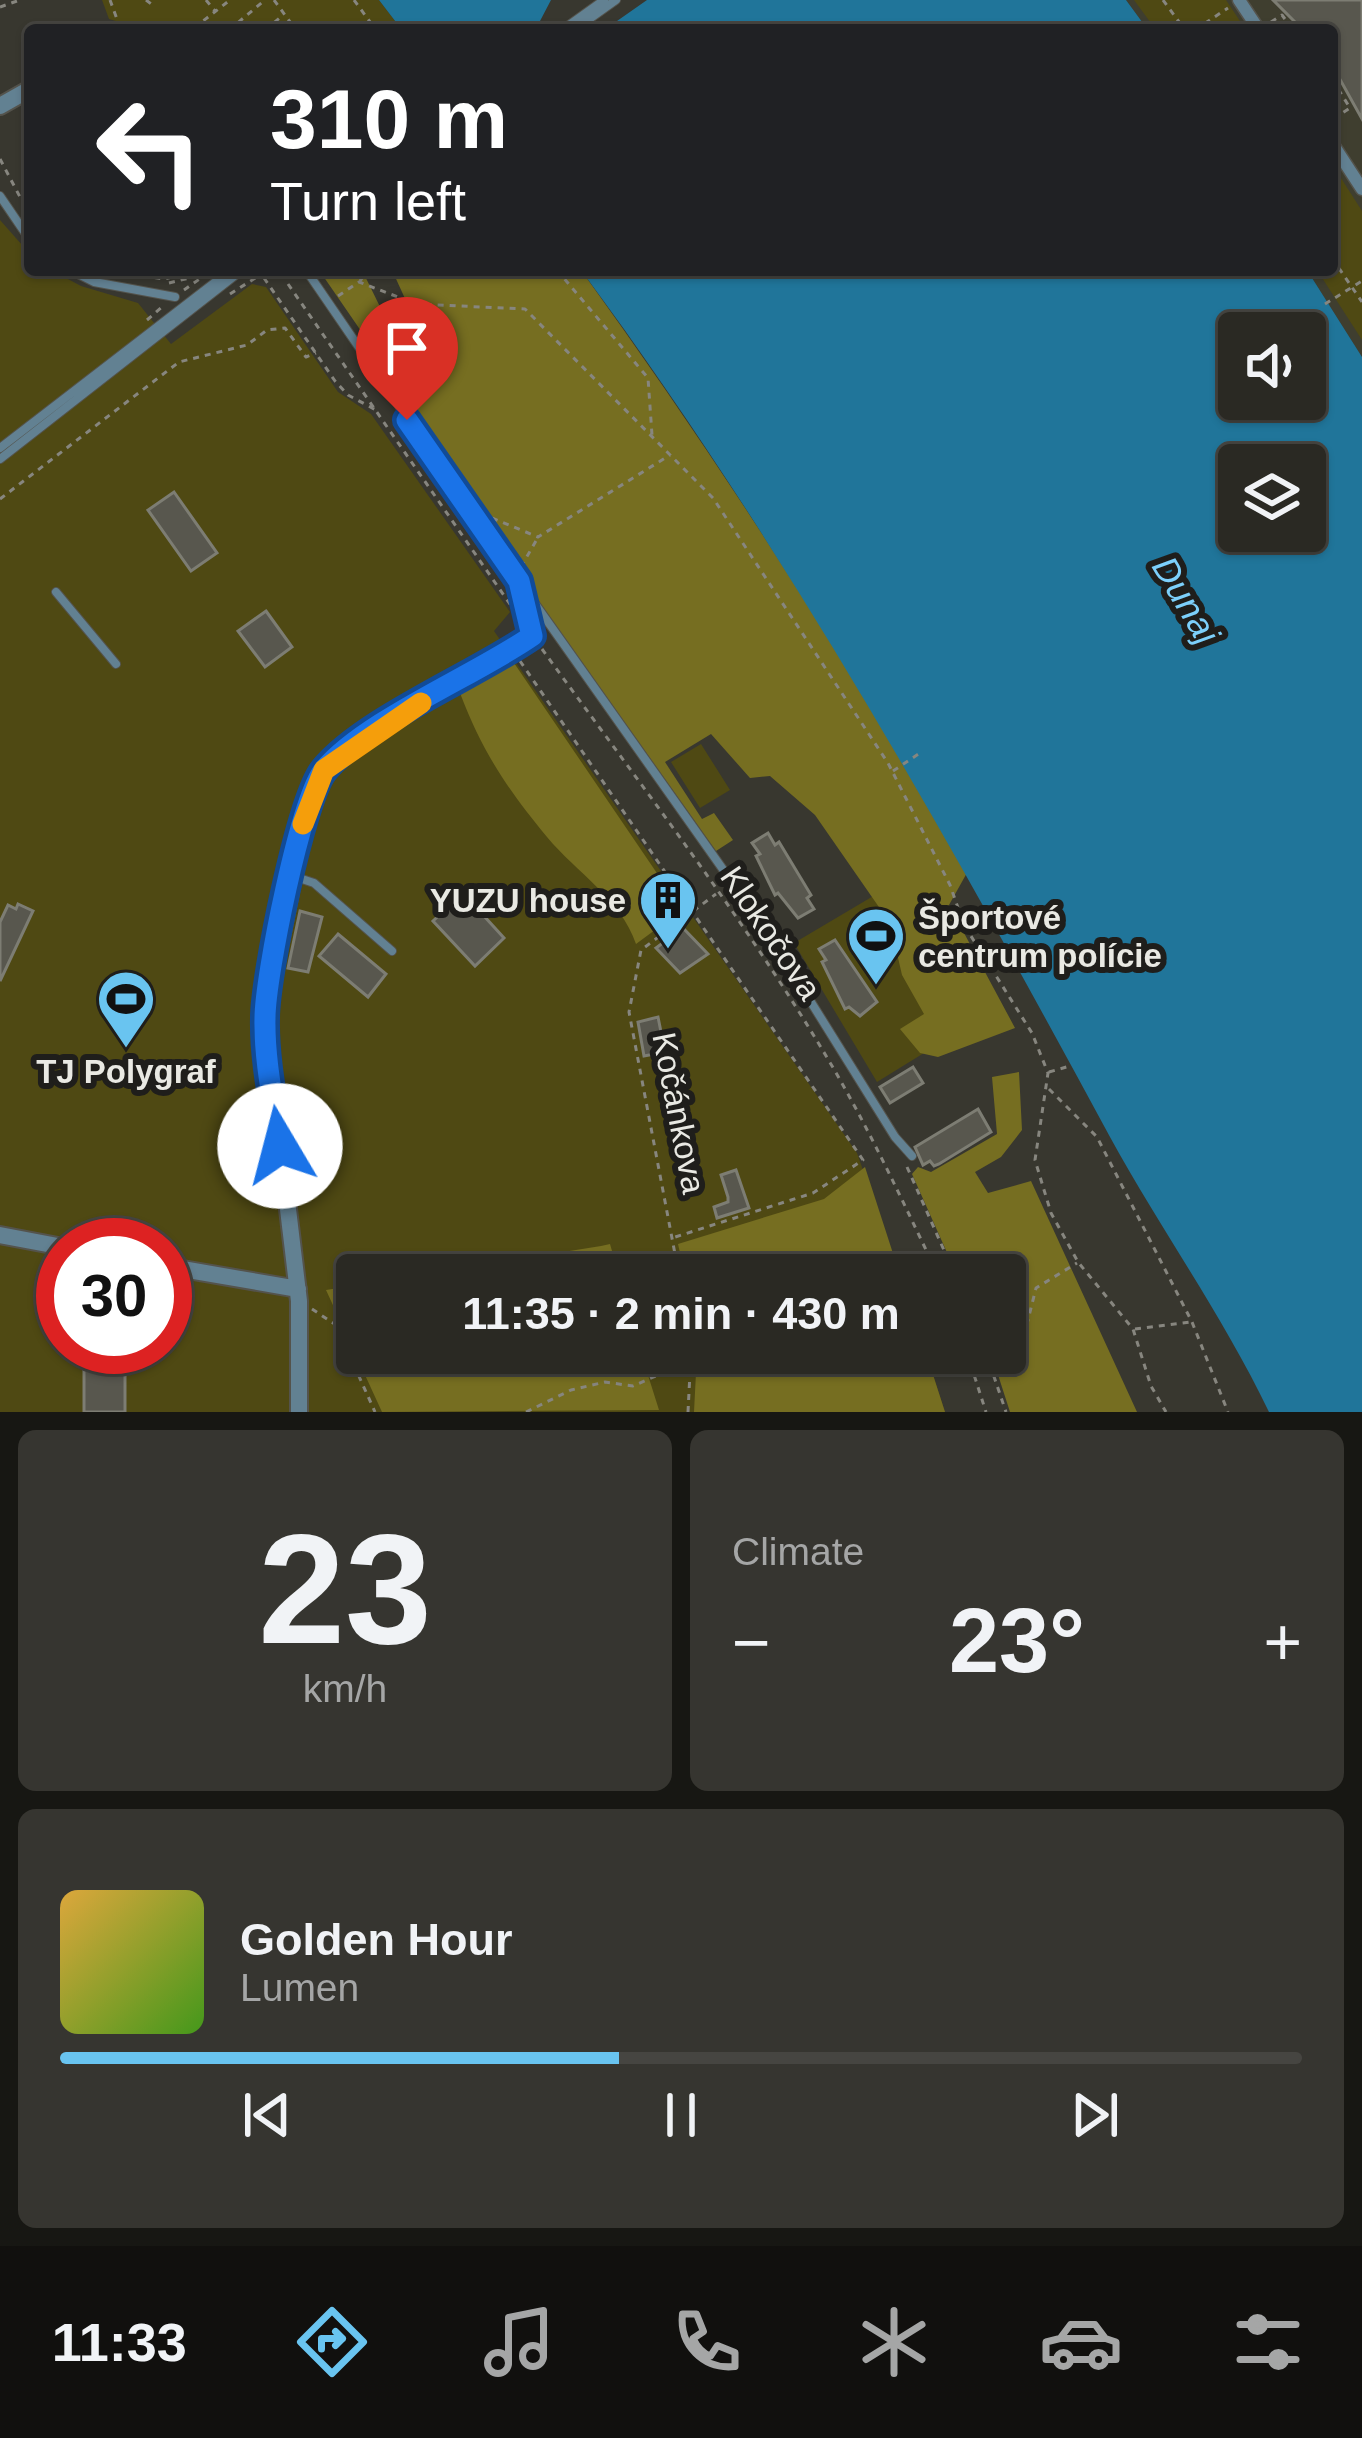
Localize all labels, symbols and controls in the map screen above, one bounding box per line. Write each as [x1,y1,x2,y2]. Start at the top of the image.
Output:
icon: left [72,72,228,228]
text: 310 m [270,72,508,166]
text: Turn left [270,171,466,231]
pin [356,297,458,420]
map controls [1218,312,1326,552]
button: sound [1218,312,1326,420]
icon: arrive [374,315,440,381]
button: layers [1218,444,1326,552]
water label: Dunaj [1144,549,1228,652]
street label: Klokočova [713,860,829,1007]
building icon: YUZU house [637,869,699,951]
place label: YUZU house [430,882,626,919]
place label: Športové centrum polície [918,898,1162,974]
sports icon: Športové centrum polície [845,905,907,987]
sports icon: TJ Polygraf [95,968,157,1050]
street label: Kočánkova [645,1029,713,1197]
place label: TJ Polygraf [36,1053,217,1090]
position arrow [217,1083,343,1209]
speed limit sign: 30 [36,1218,192,1374]
text: 11:35 · 2 min · 430 m [462,1288,900,1339]
text: 23 [258,1502,432,1676]
text: Climate [732,1530,864,1573]
text: 23° [949,1591,1085,1691]
text: − [732,1605,771,1679]
text: + [1263,1605,1302,1679]
text: km/h [303,1667,387,1710]
text: Golden Hour [240,1914,512,1965]
text: Lumen [240,1966,359,2009]
icon: previous [234,2082,300,2148]
icon: pause [648,2082,714,2148]
icon: next [1062,2082,1128,2148]
icon: directions [290,2300,374,2384]
icon: music [477,2300,561,2384]
icon: phone [665,2300,749,2384]
icon: climate [852,2300,936,2384]
icon: car [1039,2300,1123,2384]
icon: filters [1226,2300,1310,2384]
text: 11:33 [52,2312,187,2372]

